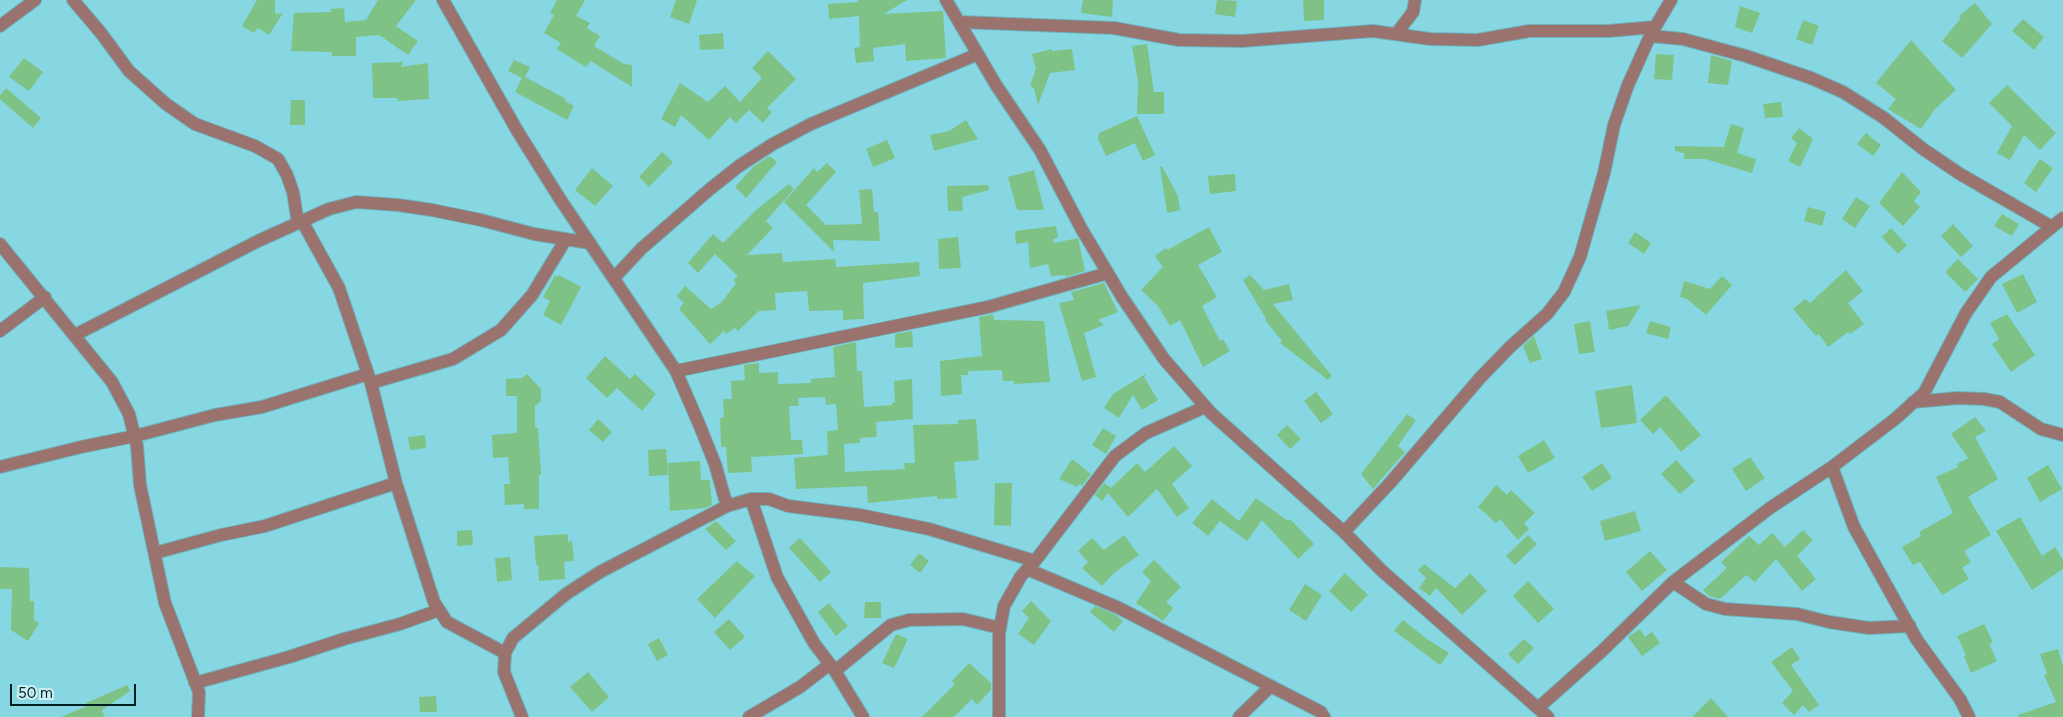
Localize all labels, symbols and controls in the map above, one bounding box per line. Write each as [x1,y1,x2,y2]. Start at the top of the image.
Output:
scale bar [12,674,139,706]
text: 50 m [18,684,53,702]

